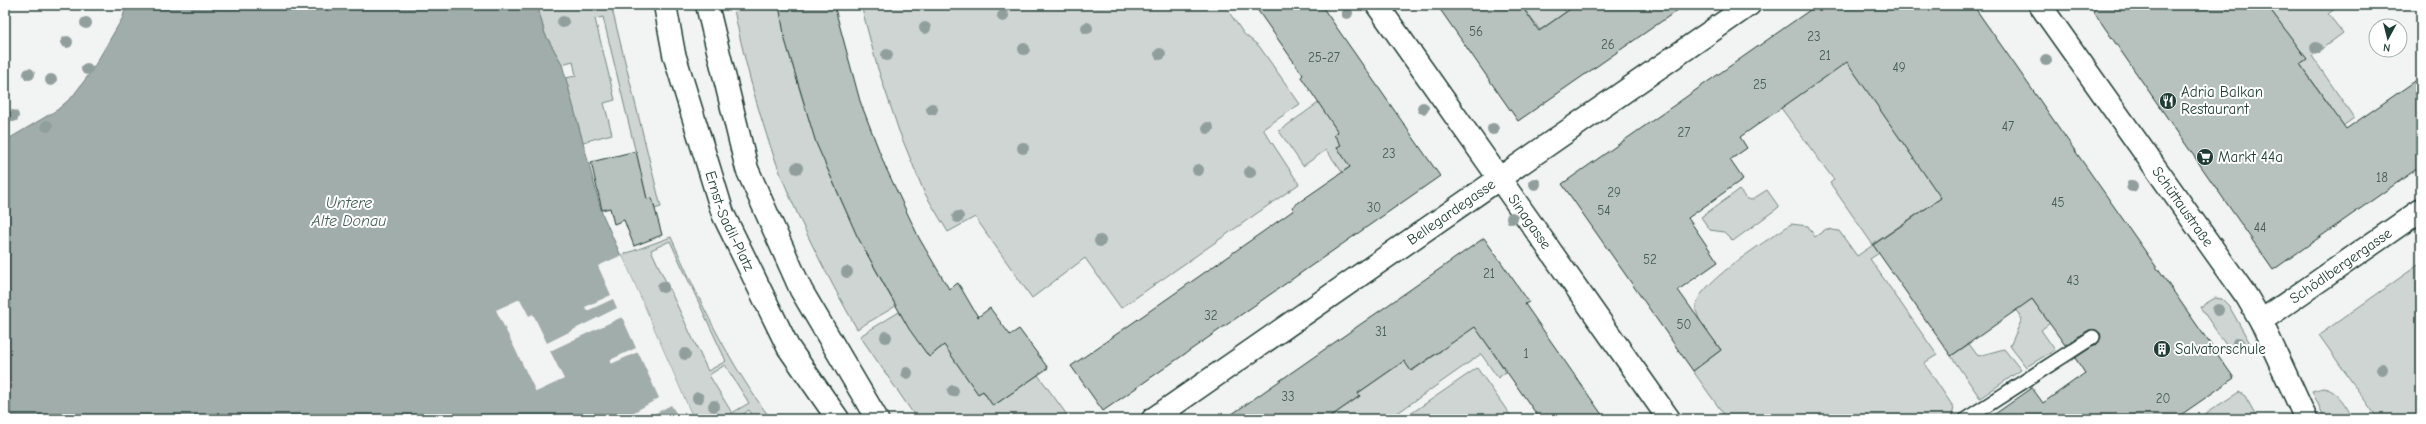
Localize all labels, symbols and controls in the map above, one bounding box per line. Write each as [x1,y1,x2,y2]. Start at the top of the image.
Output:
north arrow [2368,18,2408,58]
house number: 56 [1469,24,1483,39]
house number: 23 [1807,29,1821,44]
house number: 26 [1601,37,1615,52]
text: N [2382,41,2391,54]
house number: 21 [1819,48,1831,63]
house number: 25-27 [1308,50,1340,65]
house number: 49 [1892,60,1906,75]
house number: 25 [1753,77,1767,92]
place label: Adria Balkan Restaurant [2181,83,2263,118]
restaurant icon: Adria Balkan Restaurant [2158,91,2178,111]
house number: 47 [2002,119,2014,134]
house number: 27 [1678,125,1690,140]
house number: 23 [1382,146,1396,161]
supermarket icon: Markt 44a [2195,147,2215,167]
place label: Markt 44a [2218,148,2283,166]
street label: Schüttaustraße [2148,163,2218,251]
street label: Ernst-Sadil-Platz [701,169,759,274]
house number: 18 [2376,170,2388,185]
street label: Bellegardegasse [1404,175,1499,249]
house number: 29 [1607,185,1621,200]
street label: Sinagasse [1504,190,1556,253]
water label: Untere Alte Donau [310,194,387,230]
house number: 45 [2051,195,2065,210]
house number: 30 [1367,200,1381,215]
house number: 54 [1597,203,1611,218]
house number: 44 [2254,220,2266,235]
street label: Schödlbergergasse [2286,224,2396,307]
house number: 52 [1643,252,1657,267]
house number: 21 [1483,266,1495,281]
house number: 43 [2067,273,2079,288]
house number: 32 [1204,308,1218,323]
house number: 50 [1677,317,1692,332]
house number: 31 [1375,324,1387,339]
building icon: Salvatorschule [2152,339,2172,359]
place label: Salvatorschule [2175,340,2266,358]
house number: 1 [1523,346,1529,361]
house number: 33 [1281,389,1295,404]
house number: 20 [2156,391,2170,406]

